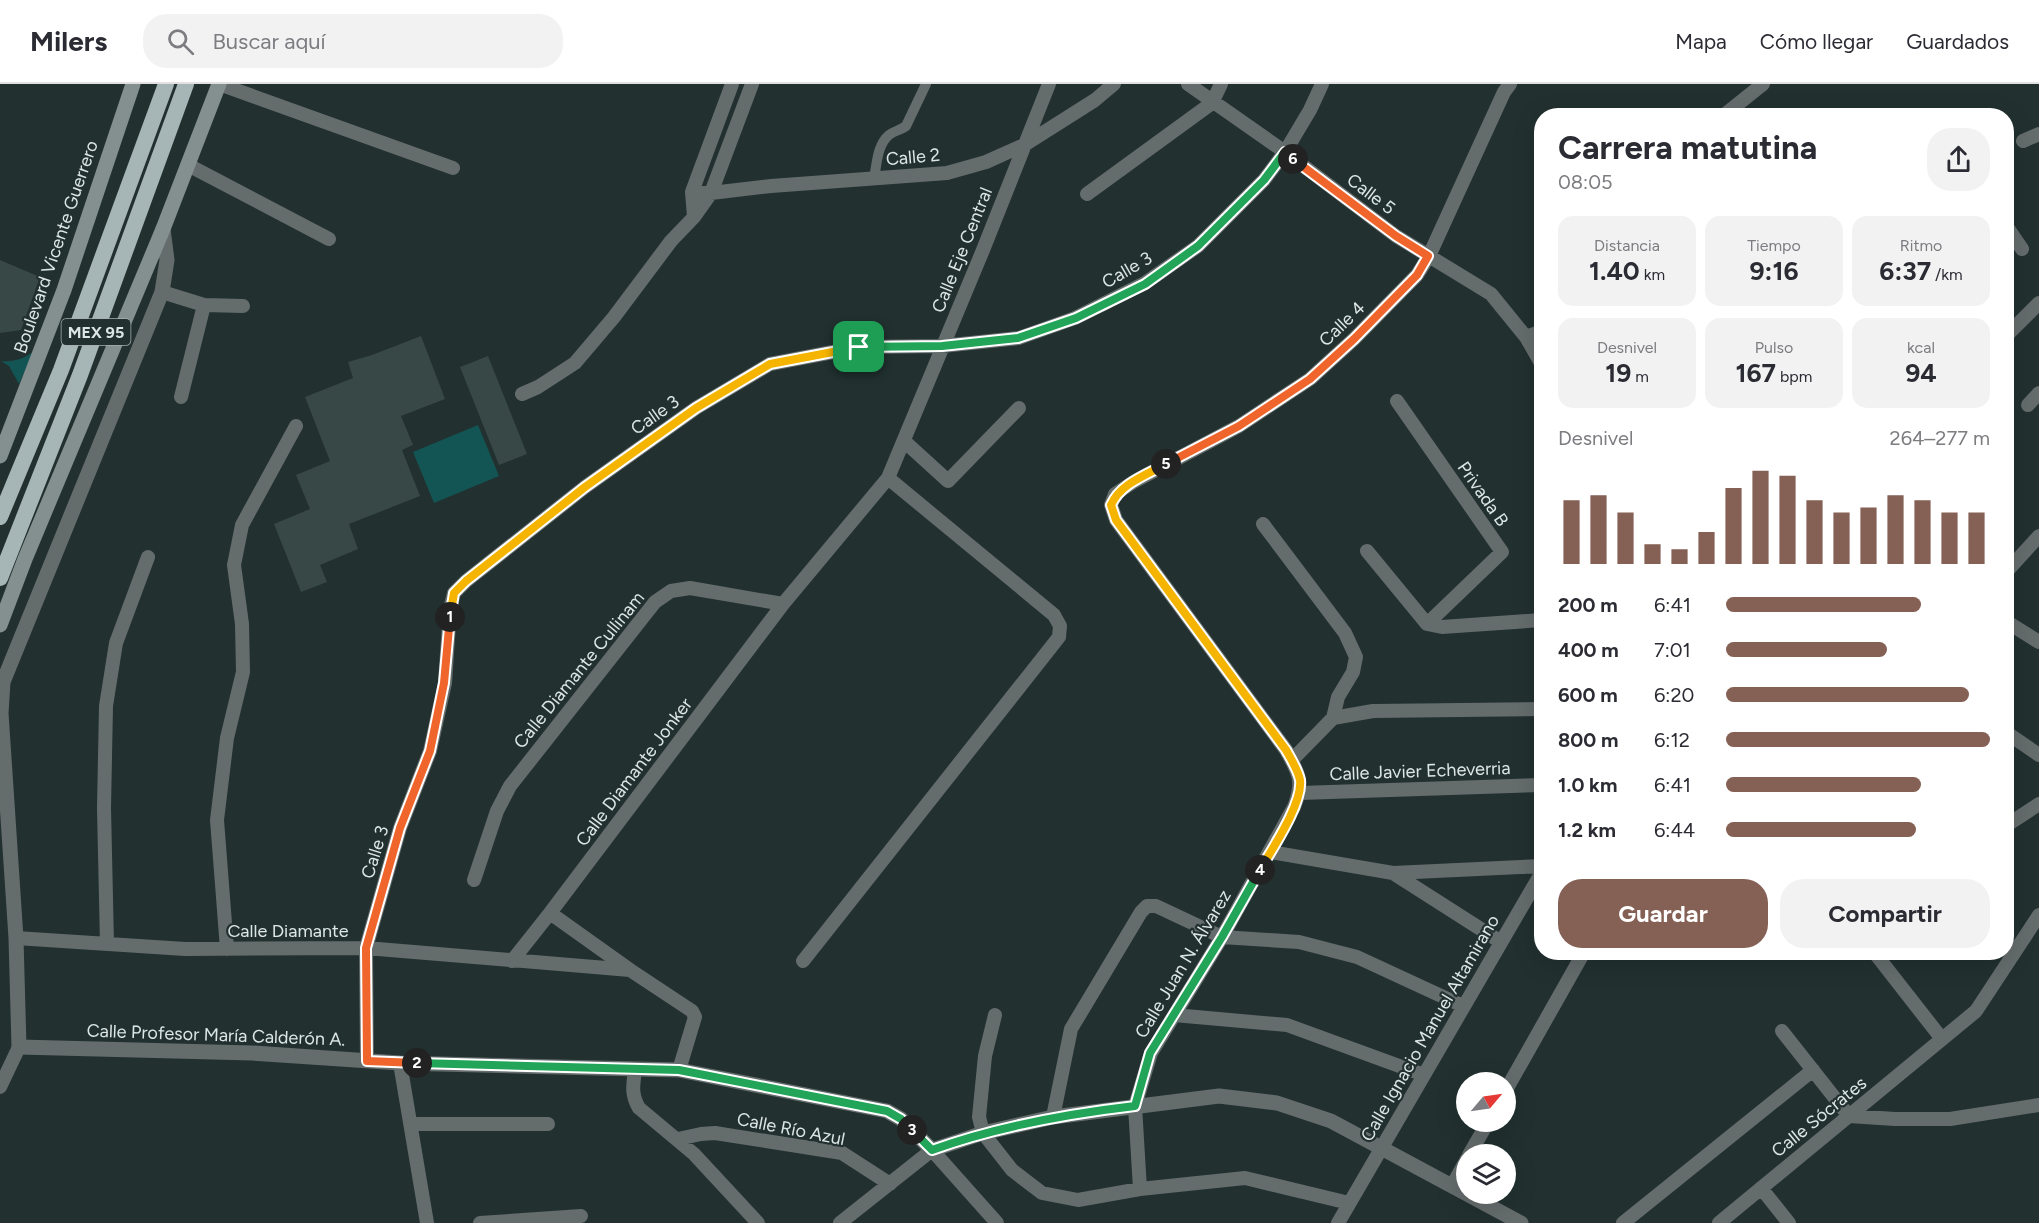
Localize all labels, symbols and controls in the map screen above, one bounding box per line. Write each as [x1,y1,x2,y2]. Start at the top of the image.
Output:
search box [143,14,563,68]
text: Milers [30,24,107,58]
icon: search [164,25,197,58]
text: Buscar aquí [212,28,326,55]
text: Mapa [1675,29,1727,54]
text: Cómo llegar [1760,29,1873,54]
text: Guardados [1906,29,2009,54]
text: Carrera matutina [1558,128,1817,167]
button: share [1927,128,1990,191]
street label: Boulevard Vicente Guerrero [9,138,103,356]
street label: Calle 2 [885,144,941,170]
pin: 6 [1278,144,1308,174]
text: 6 [1288,149,1298,168]
street label: Calle 5 [1343,169,1399,219]
text: 08:05 [1558,170,1612,194]
street label: Calle Eje Central [927,184,997,316]
text: Distancia [1594,236,1660,255]
text: Tiempo [1747,236,1801,255]
text: Ritmo [1900,236,1942,255]
street label: Calle 3 [1098,247,1156,293]
text: 1.40 [1589,255,1640,287]
text: 9:16 [1750,255,1798,287]
text: 6:37 [1879,255,1931,287]
text: km [1640,265,1665,284]
text: /km [1931,265,1963,284]
street label: Calle 4 [1314,297,1370,351]
road number: MEX 95 [62,319,130,345]
pin [833,321,884,372]
icon: arrive [842,330,875,363]
text: Desnivel [1597,338,1657,357]
text: Pulso [1755,338,1793,357]
text: kcal [1907,338,1935,357]
text: 19 [1605,357,1631,389]
text: 167 [1736,357,1776,389]
text: 94 [1905,357,1937,389]
text: m [1631,367,1649,386]
text: bpm [1776,367,1812,386]
street label: Calle 3 [627,390,683,440]
text: Desnivel [1558,426,1633,450]
text: 264–277 m [1889,426,1990,450]
pin: 5 [1151,449,1181,479]
text: 5 [1161,454,1171,473]
street label: Privada B [1453,457,1513,531]
street label: Calle Diamante Cullinam [509,587,649,753]
text: 200 m [1558,593,1618,617]
text: 6:41 [1654,593,1691,617]
pin: 1 [435,602,465,632]
text: 1 [447,607,453,626]
text: 400 m [1558,638,1619,662]
text: 7:01 [1654,638,1691,662]
text: 600 m [1558,683,1618,707]
text: 6:20 [1654,683,1694,707]
street label: Calle Diamante Jonker [571,694,697,850]
text: 800 m [1558,728,1618,752]
text: 6:12 [1654,728,1690,752]
street label: Calle Javier Echeverria [1329,757,1511,785]
text: 1.0 km [1558,773,1617,797]
text: 6:41 [1654,773,1691,797]
text: 1.2 km [1558,818,1616,842]
text: 6:44 [1654,818,1695,842]
street label: Calle 3 [357,823,393,881]
pin: 4 [1245,855,1275,885]
text: 4 [1255,860,1265,879]
button: Guardar [1558,879,1768,948]
button: Compartir [1780,879,1990,948]
street label: Calle Juan N. Álvarez [1130,886,1236,1042]
street label: Calle Ignacio Manuel Altamirano [1356,911,1504,1145]
street label: Calle Diamante [227,920,349,942]
street label: Calle Profesor María Calderón A. [86,1019,346,1051]
pin: 2 [402,1048,432,1078]
text: 2 [412,1053,422,1072]
north arrow [1456,1072,1516,1132]
map controls [1456,1072,1516,1204]
street label: Calle Sócrates [1767,1072,1871,1162]
street label: Calle Río Azul [735,1108,847,1150]
pin: 3 [897,1115,927,1145]
text: 3 [908,1120,916,1139]
button: layers [1456,1144,1516,1204]

